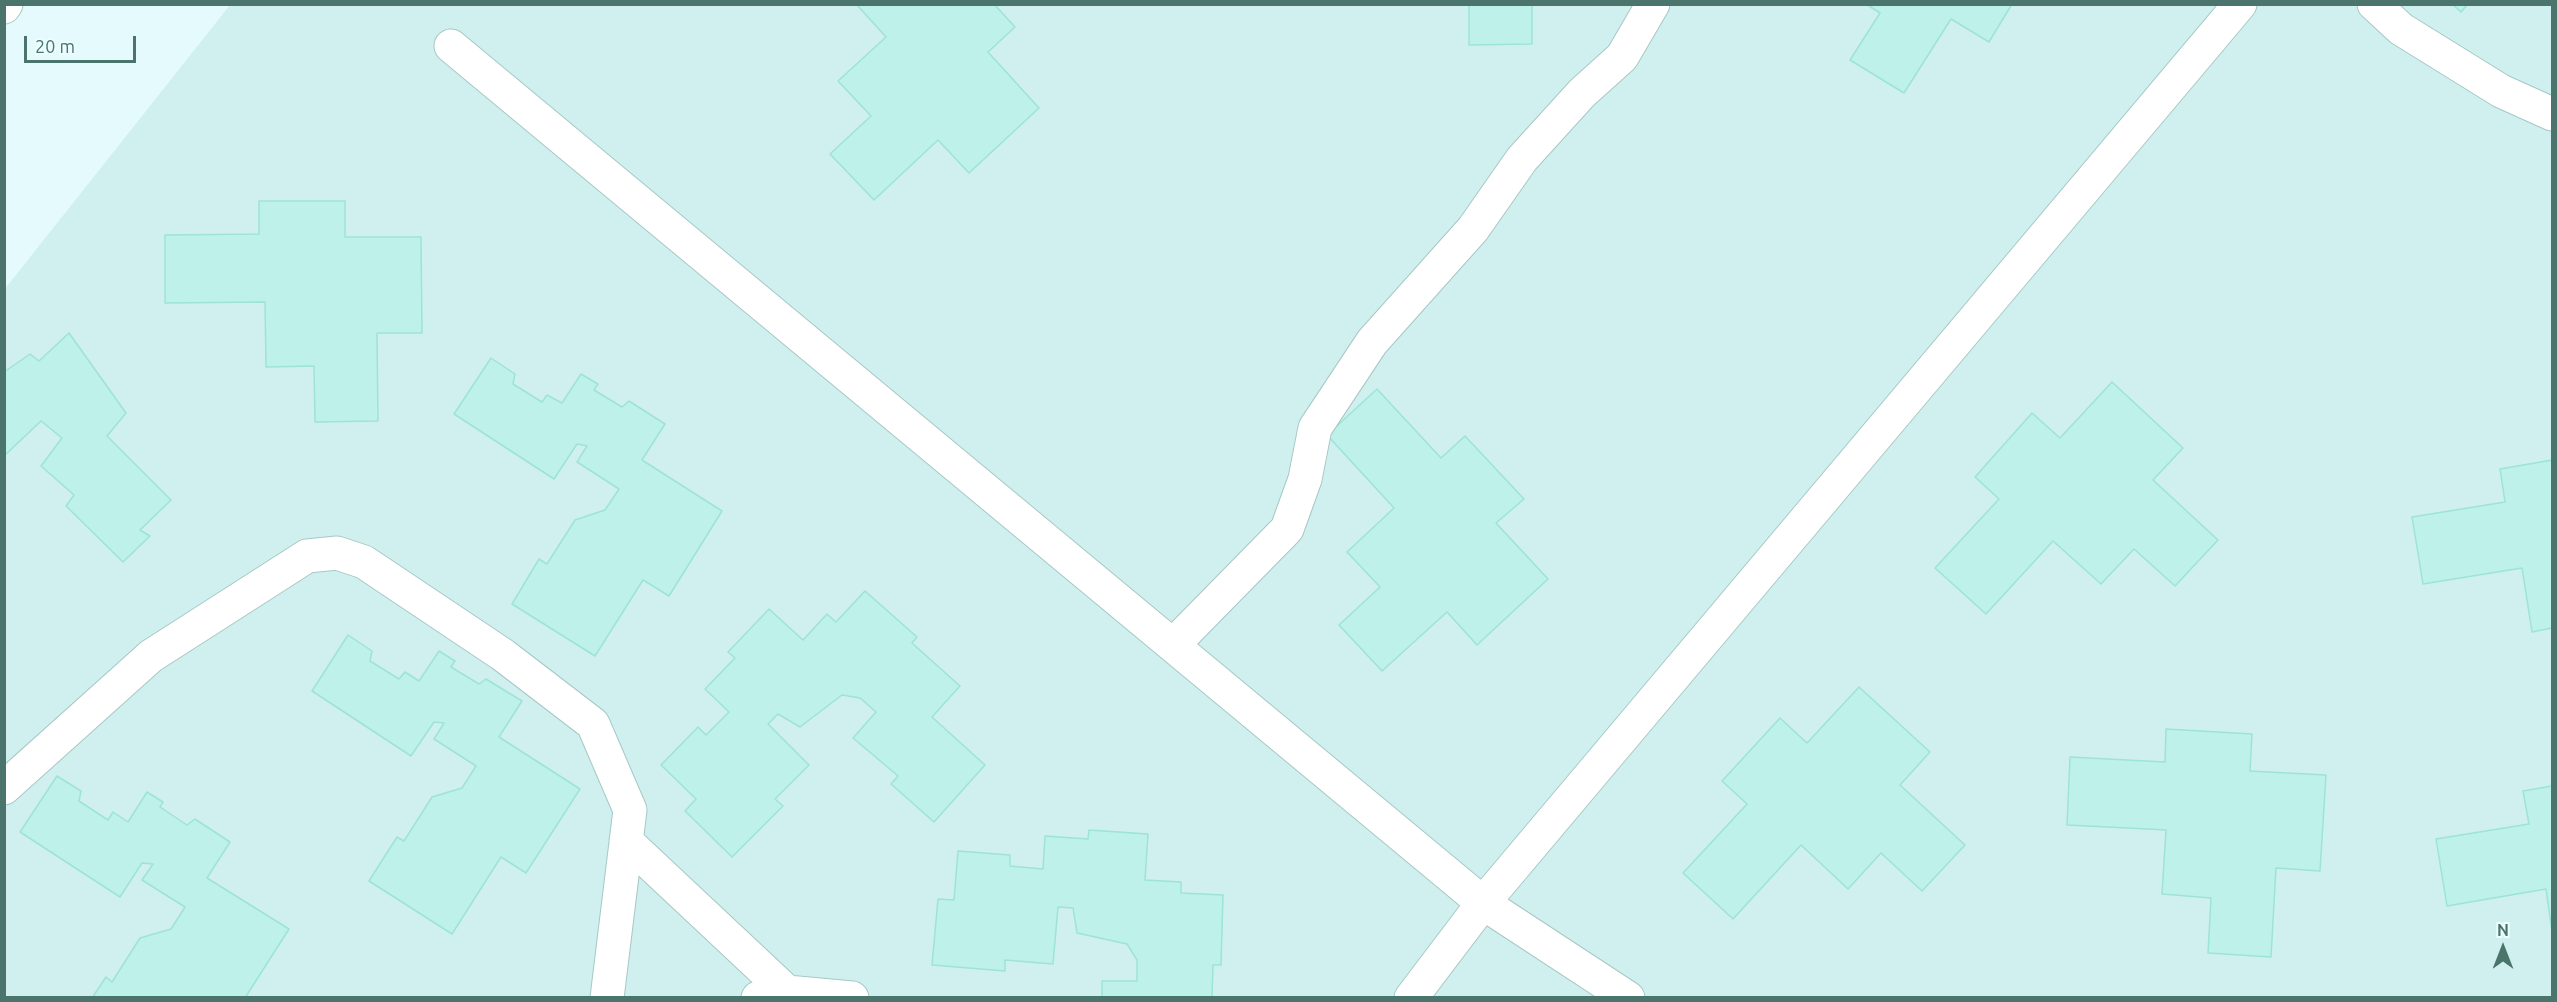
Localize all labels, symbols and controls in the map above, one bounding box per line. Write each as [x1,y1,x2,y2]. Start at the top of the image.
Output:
scale bar [27,24,140,62]
text: 20 m [35,36,75,56]
north arrow [2473,918,2533,978]
text: N [2497,921,2509,939]

